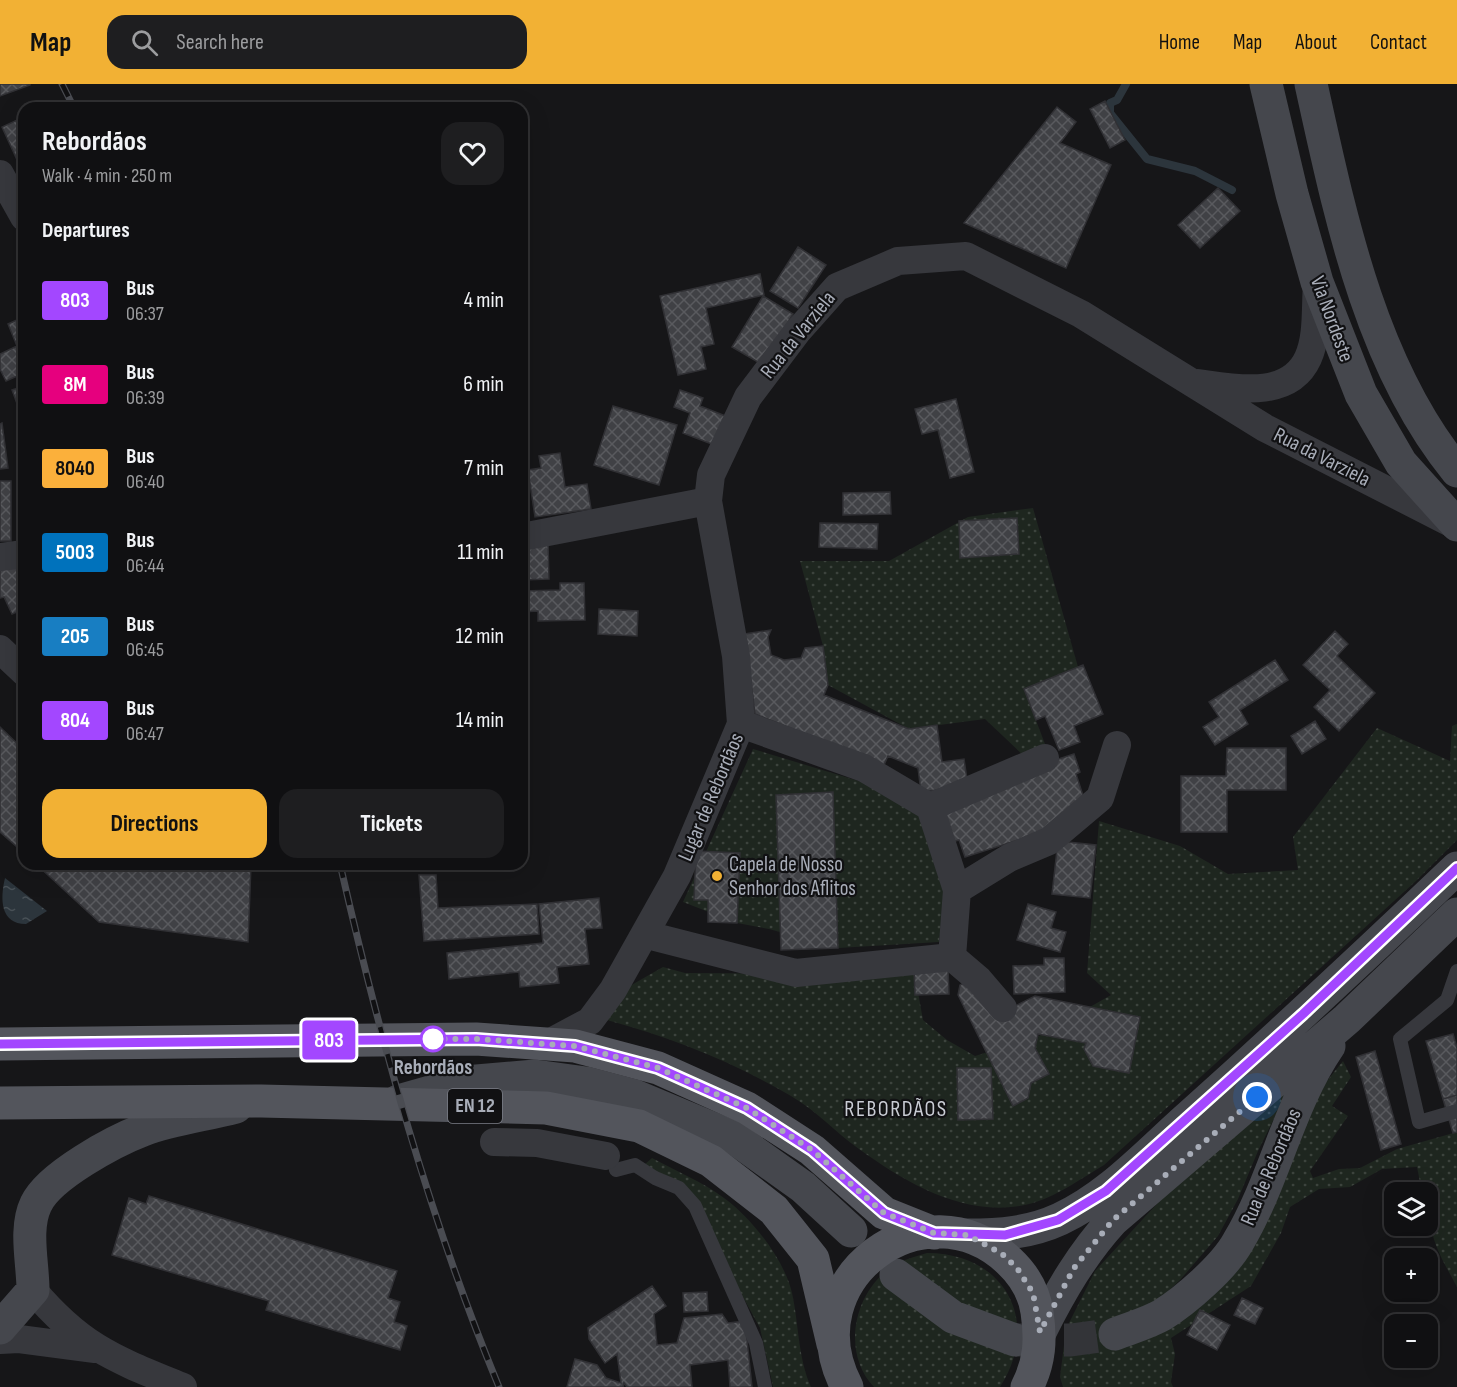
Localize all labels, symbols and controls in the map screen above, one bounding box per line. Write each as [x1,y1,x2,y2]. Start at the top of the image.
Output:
search box [107,15,527,69]
text: Map [30,26,71,59]
icon: search [128,26,161,59]
text: Search here [176,29,264,56]
text: Home [1159,30,1200,55]
text: Map [1233,30,1262,55]
text: About [1295,30,1337,55]
text: Contact [1370,30,1427,55]
button: heart [441,122,504,185]
text: Rebordãos [42,125,147,158]
text: Walk · 4 min · 250 m [42,164,172,188]
text: Departures [42,217,130,244]
street label: Via Nordeste [1305,273,1359,365]
text: Bus [126,275,155,302]
street label: Rua da Varziela [755,286,841,384]
text: 4 min [464,287,504,314]
text: 803 [60,288,90,313]
text: 06:37 [126,302,164,326]
text: Bus [126,359,155,386]
text: 6 min [463,371,504,398]
text: 8M [63,372,87,397]
text: 06:39 [126,386,165,410]
street label: Rua da Varziela [1270,422,1374,492]
text: Bus [126,443,155,470]
text: 7 min [464,455,504,482]
text: 8040 [55,456,95,481]
text: 06:40 [126,470,165,494]
text: Bus [126,527,155,554]
text: 11 min [457,539,504,566]
text: 5003 [56,540,94,565]
text: 06:44 [126,554,164,578]
text: Bus [126,611,155,638]
text: 12 min [456,623,504,650]
text: 205 [61,624,89,649]
text: 06:45 [126,638,164,662]
text: Bus [126,695,155,722]
text: 14 min [456,707,504,734]
text: 804 [60,708,90,733]
text: 06:47 [126,722,164,746]
street label: Lugar de Rebordãos [673,729,749,865]
button: Directions [42,789,267,858]
button: Tickets [279,789,504,858]
place label: Capela de Nosso Senhor dos Aflitos [729,852,856,901]
marker: Capela de Nosso Senhor dos Aflitos [710,869,724,883]
line badge: 803 [294,1020,364,1060]
marker: Rebordãos [420,1026,446,1052]
text: 803 [314,1028,344,1053]
place label: Rebordãos [394,1055,472,1080]
your location [1242,1082,1272,1112]
road number: EN 12 [448,1089,502,1123]
district label: REBORDÃOS [844,1096,948,1123]
street label: Rua de Rebordãos [1235,1105,1307,1229]
map controls [1384,1182,1438,1368]
button: layers [1384,1182,1438,1236]
button: + [1384,1248,1438,1302]
button: − [1384,1314,1438,1368]

